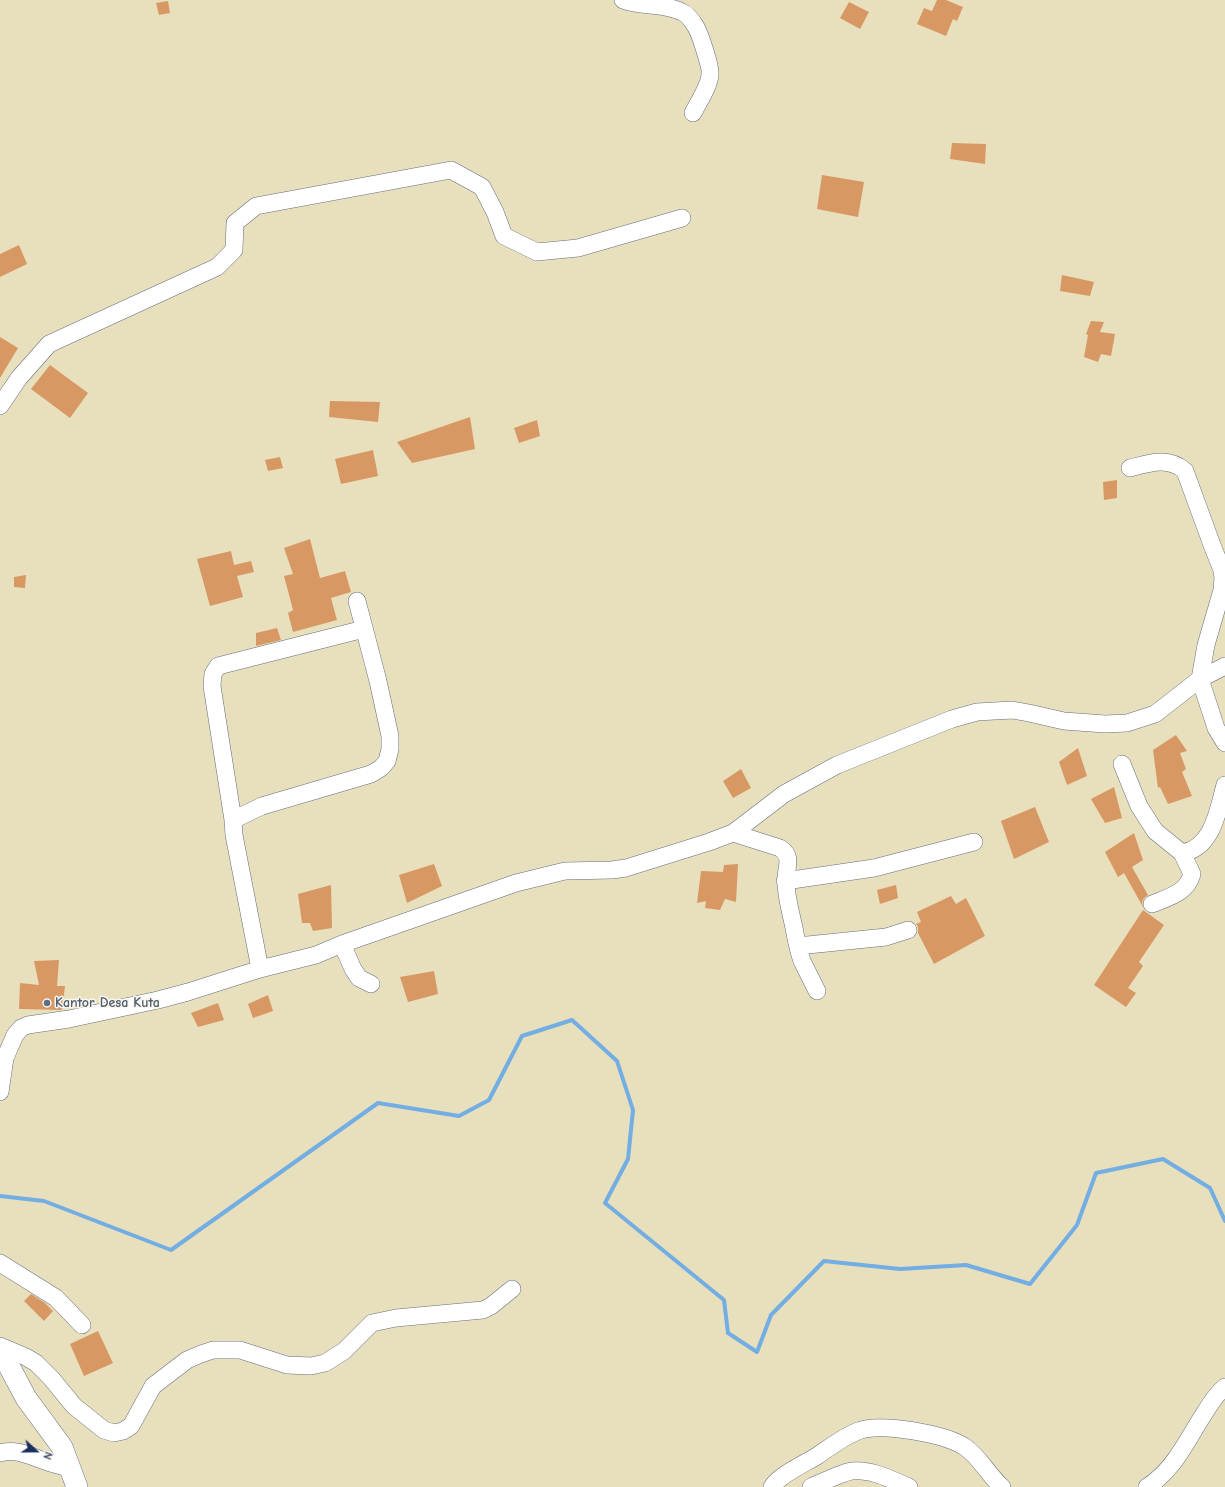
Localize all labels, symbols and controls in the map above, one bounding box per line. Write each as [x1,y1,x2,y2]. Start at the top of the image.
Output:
place label: Kantor Desa Kuta [55,995,160,1011]
marker: Kantor Desa Kuta [42,998,52,1008]
north arrow [16,1431,56,1471]
text: N [40,1450,55,1461]

